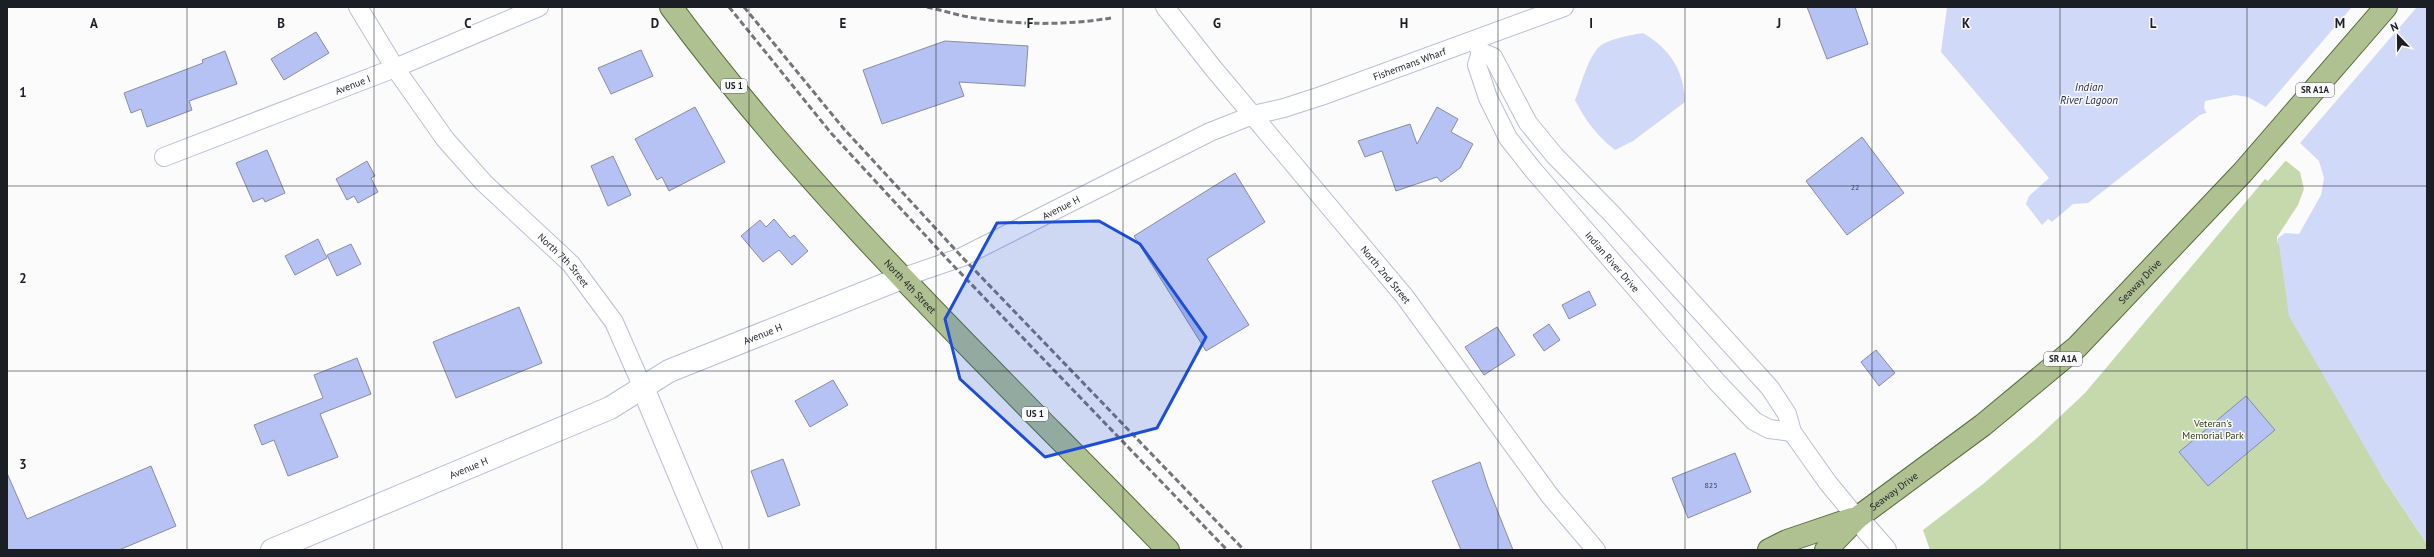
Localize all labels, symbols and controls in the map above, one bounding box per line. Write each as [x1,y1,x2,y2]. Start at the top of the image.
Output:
text: A [90,15,98,32]
text: B [277,15,285,32]
text: C [464,15,472,32]
text: D [651,15,659,32]
text: E [840,15,847,32]
text: F [1027,15,1034,32]
text: G [1213,15,1221,32]
text: H [1400,15,1408,32]
text: I [1589,15,1593,32]
text: J [1776,15,1781,32]
text: K [1962,15,1970,32]
text: L [2150,15,2157,32]
text: M [2335,15,2345,32]
north arrow [2378,16,2418,56]
text: N [2388,19,2400,35]
street label: Fishermans Wharf [1371,45,1448,83]
street label: Avenue I [333,72,372,98]
road number: US 1 [721,79,747,93]
water label: Indian River Lagoon [2060,80,2118,107]
road number: SR A1A [2296,83,2334,97]
text: 1 [19,84,27,101]
house number: 22 [1851,182,1859,192]
street label: Avenue H [1040,193,1082,223]
street label: Indian River Drive [1582,229,1642,295]
street label: North 7th Street [535,231,592,290]
street label: North 2nd Street [1358,243,1414,307]
street label: Seaway Drive [2115,256,2164,307]
street label: North 4th Street [881,257,939,317]
text: 2 [19,270,27,287]
street label: Avenue H [741,320,784,348]
road number: SR A1A [2044,352,2082,366]
road number: US 1 [1022,407,1048,421]
park label: Veteran's Memorial Park [2182,417,2244,442]
street label: Avenue H [447,454,490,482]
text: 3 [19,456,27,473]
street label: Seaway Drive [1867,469,1921,514]
house number: 825 [1704,480,1718,490]

